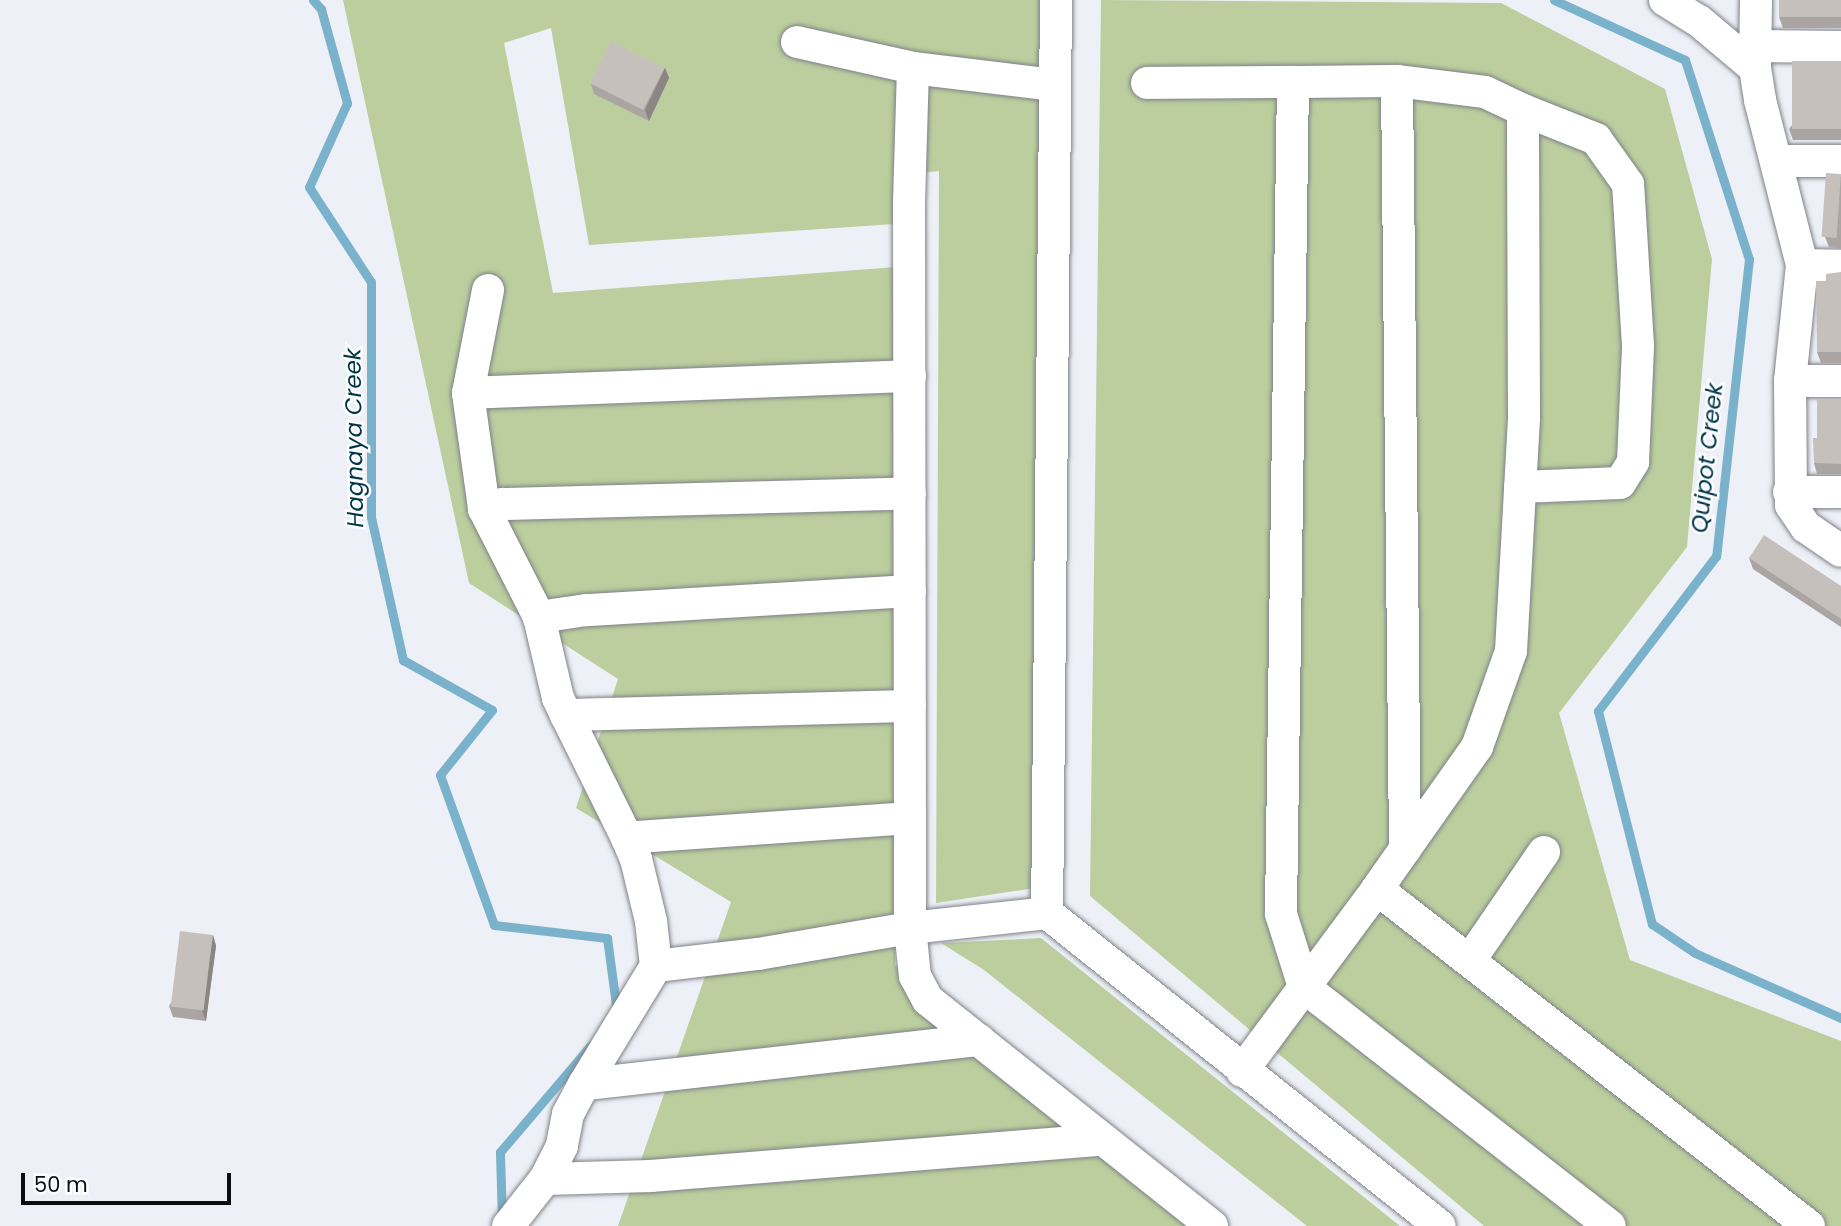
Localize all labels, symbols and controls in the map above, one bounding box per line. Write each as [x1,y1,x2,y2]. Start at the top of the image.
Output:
water label: Hagnaya Creek [339,348,369,528]
water label: Quipot Creek [1685,382,1729,534]
scale bar [24,1160,234,1204]
text: 50 m [34,1170,88,1199]

